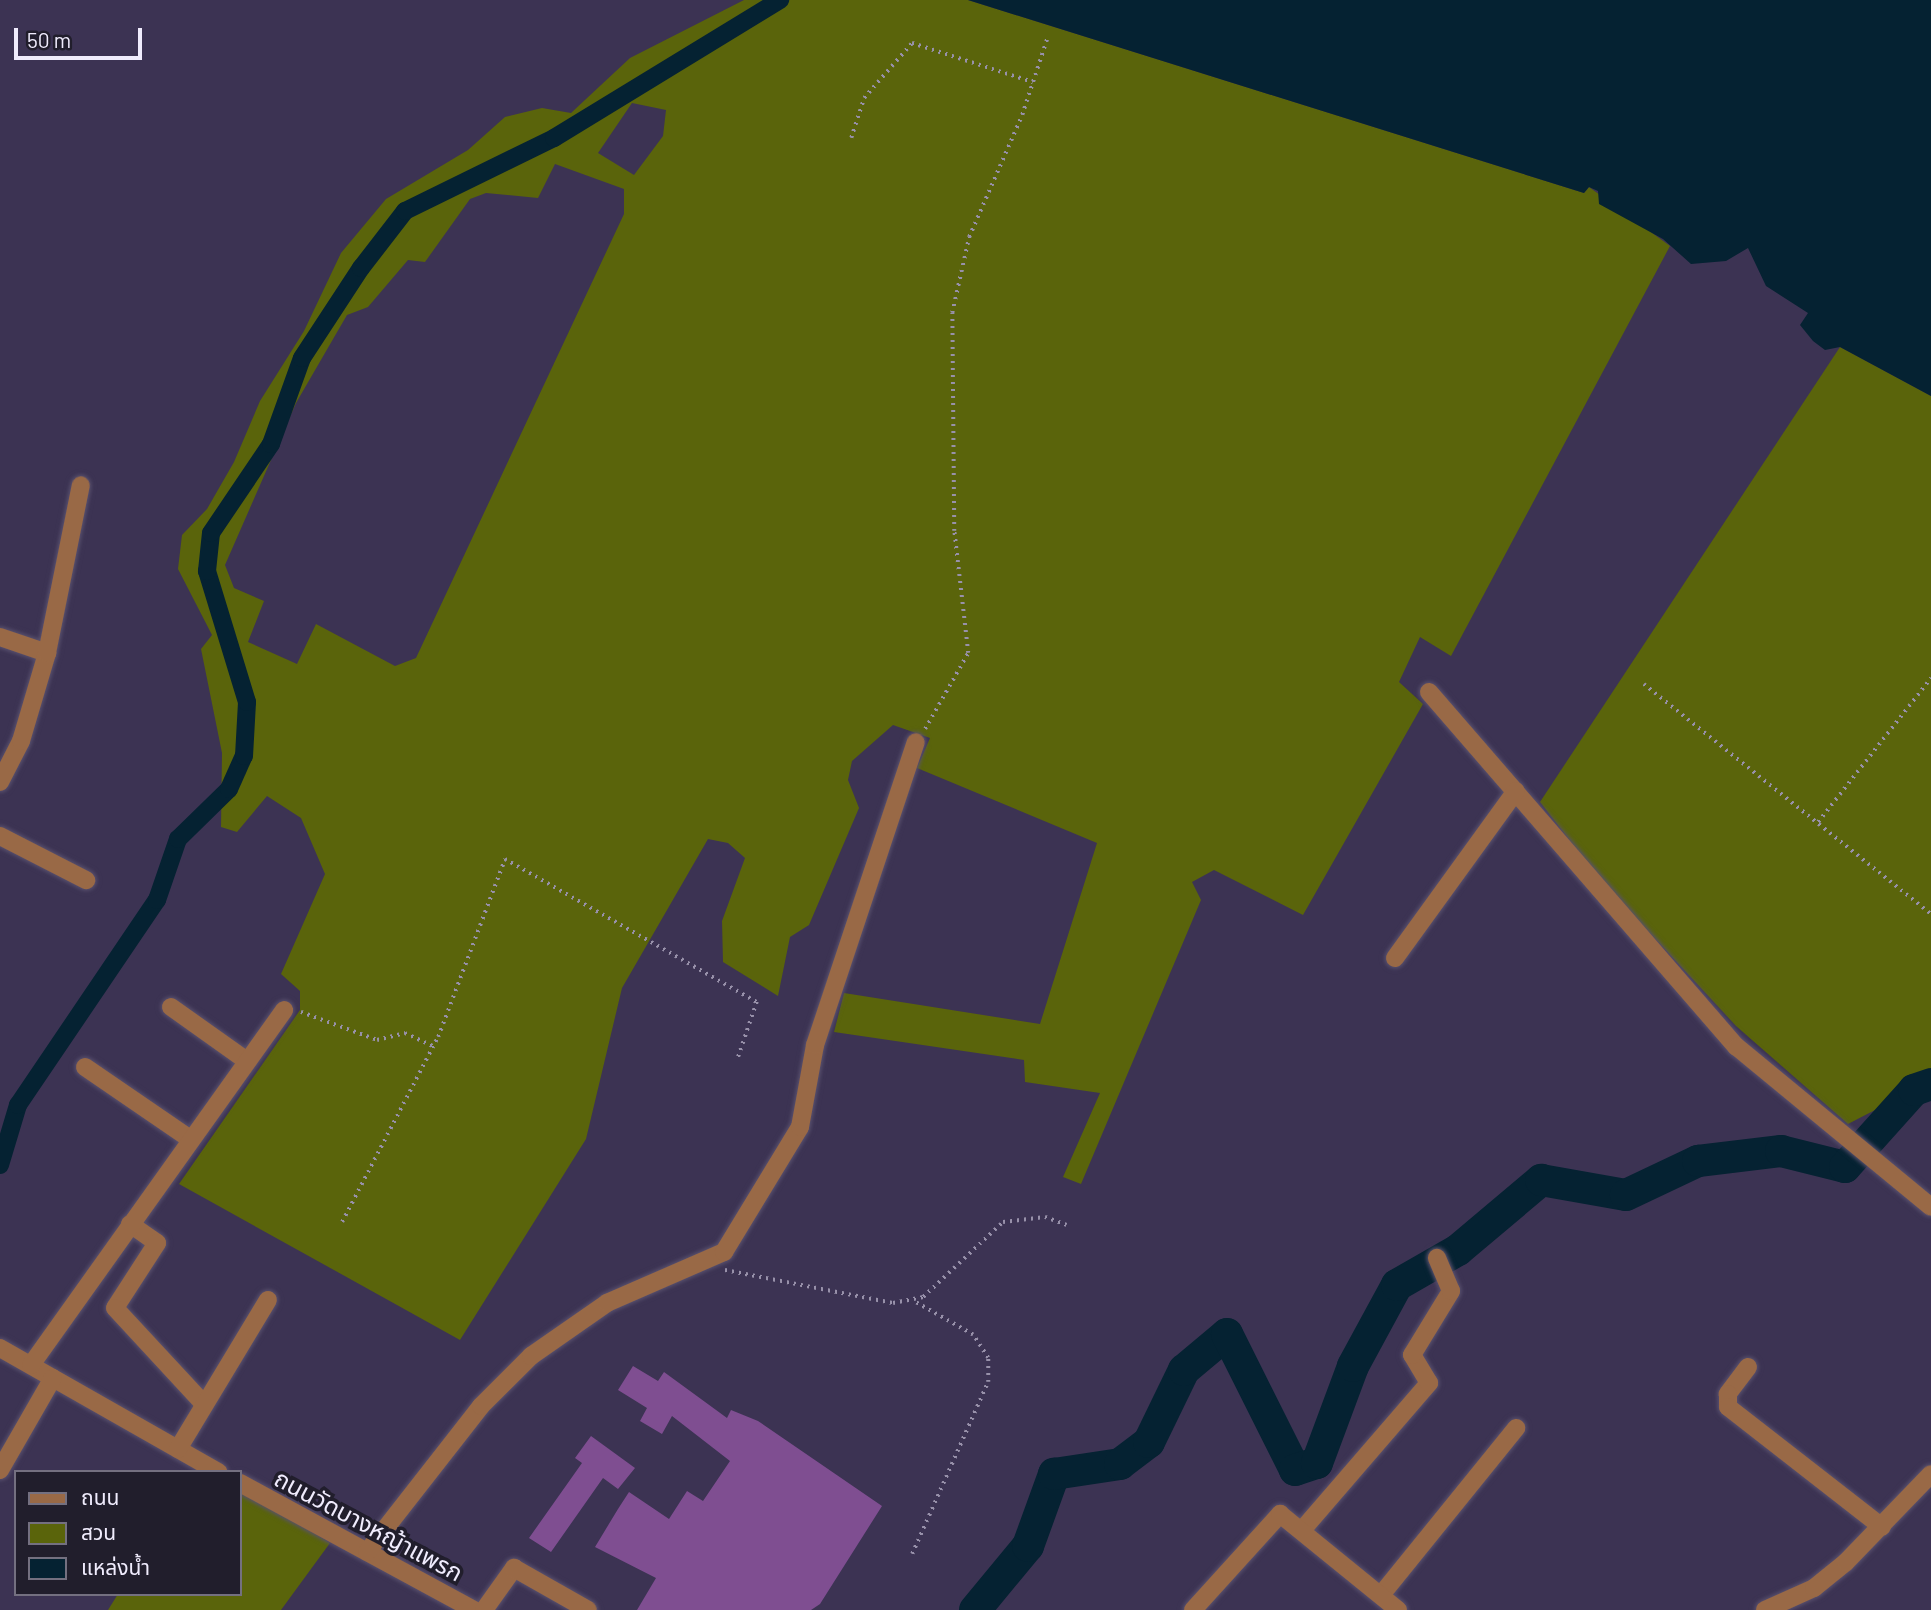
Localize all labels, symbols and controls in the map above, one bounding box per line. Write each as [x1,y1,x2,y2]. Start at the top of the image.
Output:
scale bar [18,14,145,58]
text: 50 m [27,27,71,52]
street label: ถนนวัดบางหญ้าแพรก [270,1463,468,1587]
legend [14,1470,242,1596]
text: ถนน [81,1484,119,1509]
text: สวน [81,1519,116,1544]
text: แหล่งน้ำ [81,1554,150,1579]

